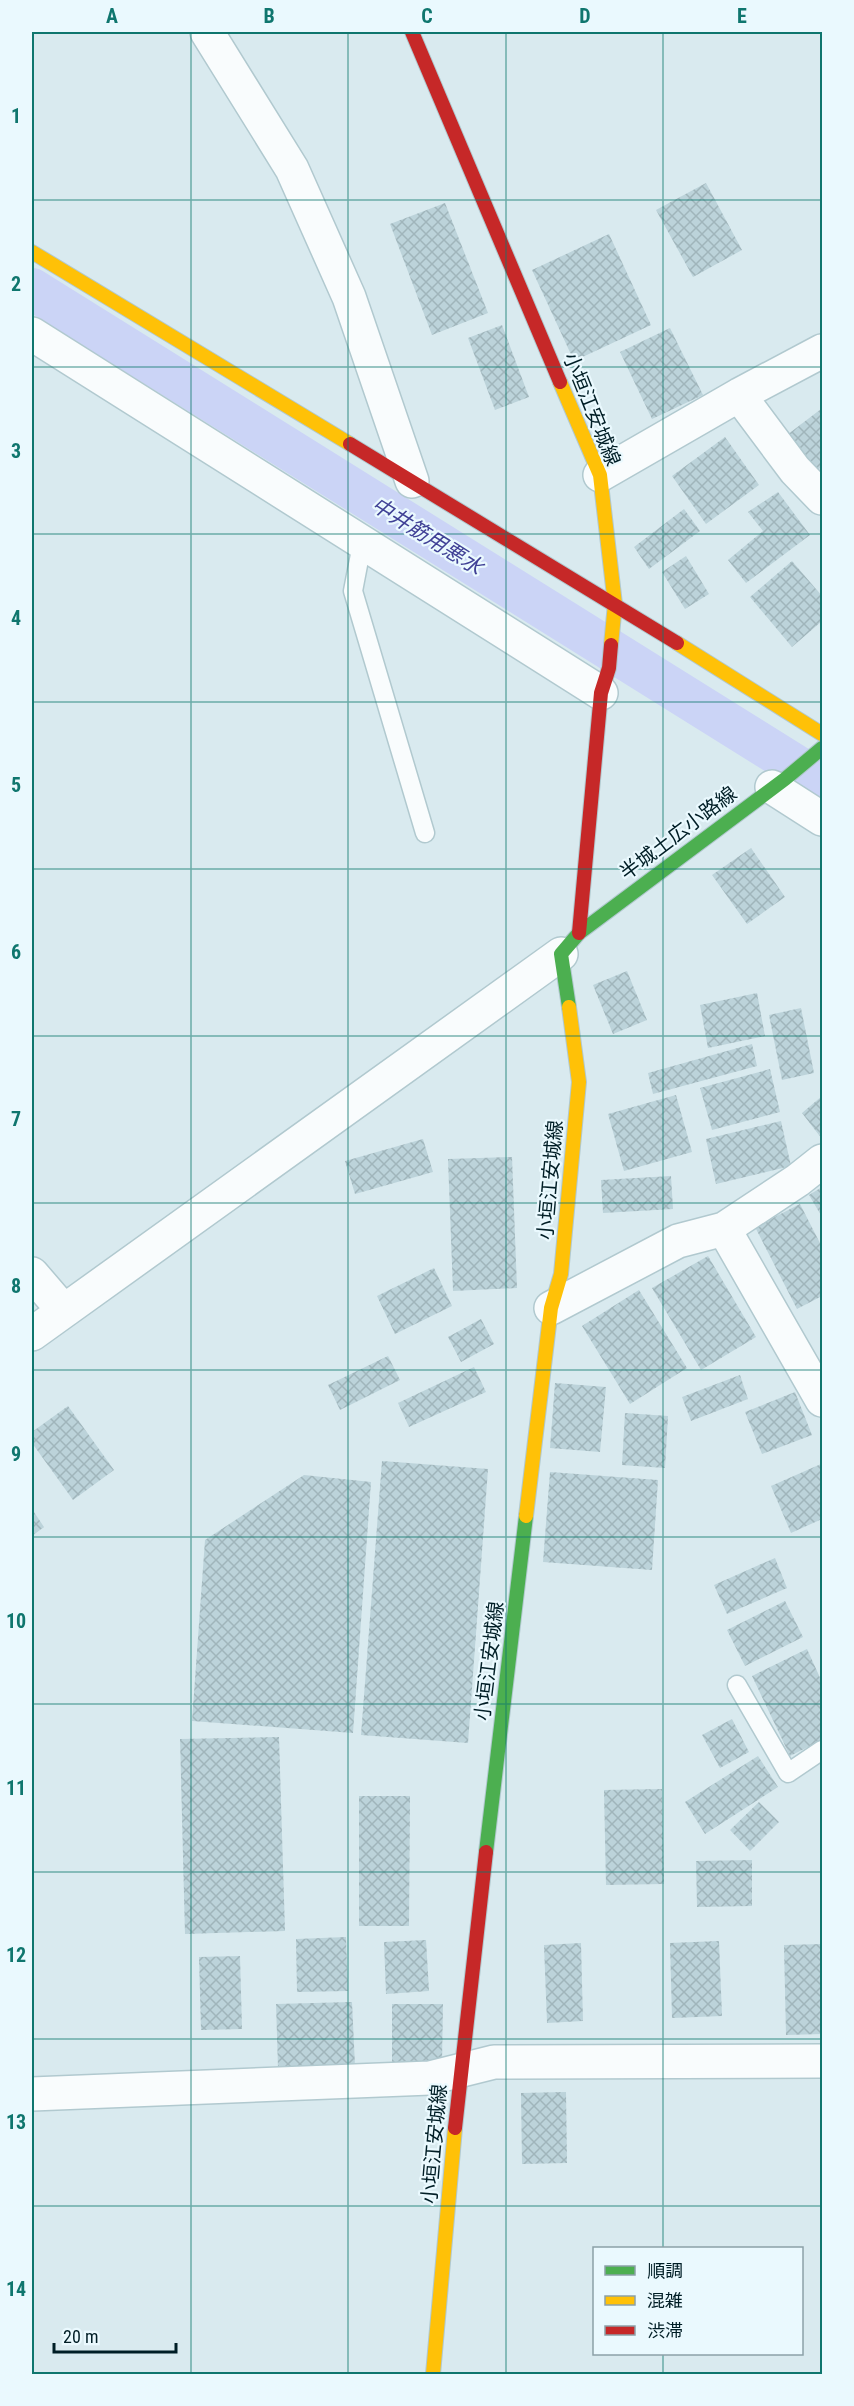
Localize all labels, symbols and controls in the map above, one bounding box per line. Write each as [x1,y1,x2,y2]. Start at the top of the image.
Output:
text: A [106,4,118,28]
text: B [263,4,275,28]
text: C [421,4,433,28]
text: D [579,4,591,28]
text: E [737,4,747,28]
text: 1 [11,104,21,128]
text: 2 [11,272,21,296]
street label: 小垣江安城線 [558,349,626,469]
text: 3 [11,439,21,463]
water label: 中井筋用悪水 [367,492,488,581]
text: 4 [11,606,21,630]
text: 5 [11,773,21,797]
street label: 半城土広小路線 [615,781,741,885]
text: 6 [11,940,21,964]
text: 7 [11,1107,21,1131]
street label: 小垣江安城線 [533,1119,567,1241]
text: 8 [11,1274,21,1298]
text: 9 [11,1442,21,1466]
street label: 小垣江安城線 [470,1600,508,1722]
text: 10 [6,1609,26,1633]
text: 11 [6,1776,26,1800]
text: 12 [6,1943,26,1967]
street label: 小垣江安城線 [417,2083,451,2205]
text: 13 [6,2110,26,2134]
legend [593,2247,803,2355]
text: 順調 [647,2260,683,2281]
text: 14 [6,2277,26,2301]
text: 混雑 [647,2290,683,2311]
scale bar [54,2316,176,2354]
text: 渋滞 [647,2320,683,2341]
text: 20 m [63,2326,98,2347]

